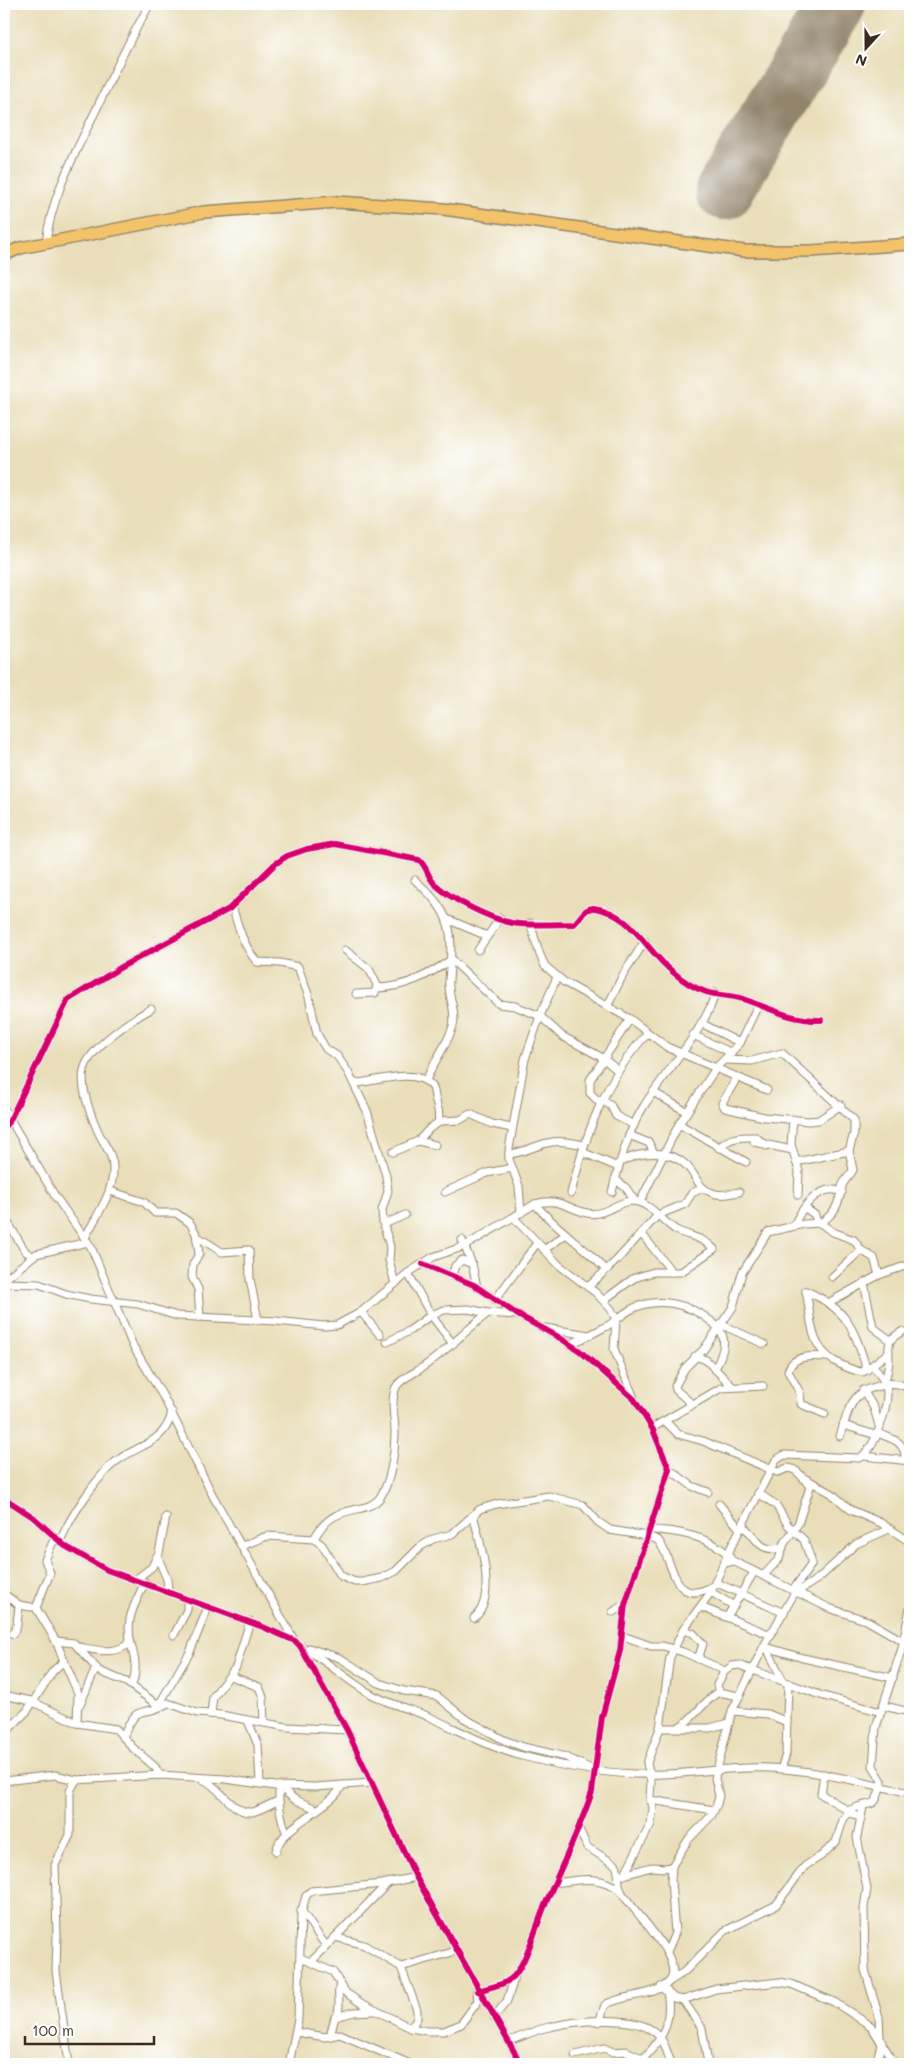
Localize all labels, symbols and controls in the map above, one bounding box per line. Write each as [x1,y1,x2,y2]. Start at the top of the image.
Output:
north arrow [842,22,892,72]
text: N [853,50,870,71]
scale bar [25,2013,154,2045]
text: 100 m [32,2020,74,2040]

